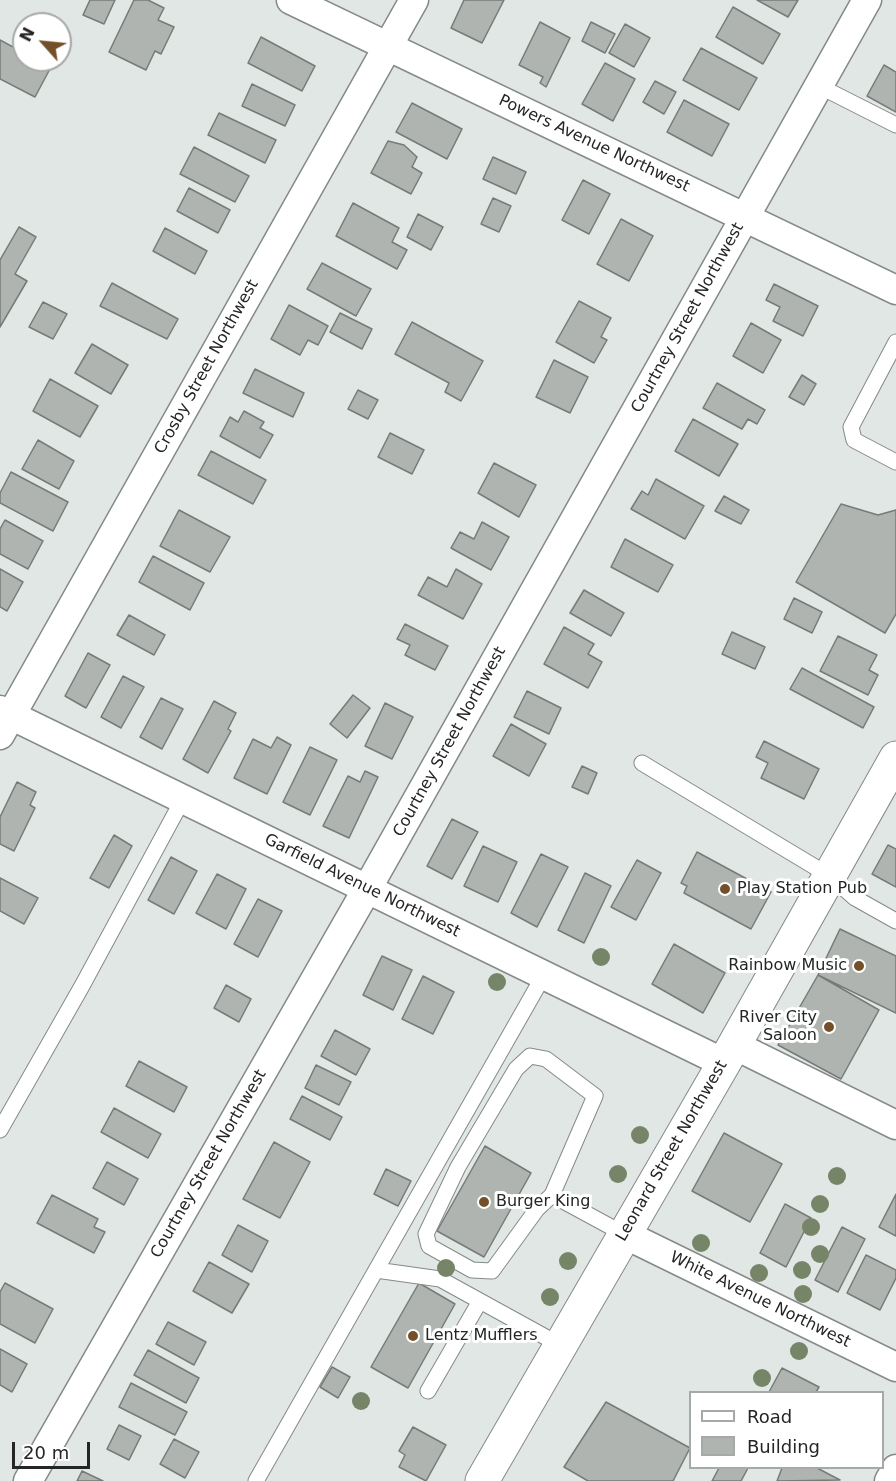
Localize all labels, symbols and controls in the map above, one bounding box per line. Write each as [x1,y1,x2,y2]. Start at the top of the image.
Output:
north arrow [12,12,72,72]
text: N [16,24,39,45]
street label: Powers Avenue Northwest [495,91,693,197]
street label: Courtney Street Northwest [628,220,748,416]
street label: Crosby Street Northwest [151,277,263,457]
street label: Courtney Street Northwest [390,644,510,840]
street label: Garfield Avenue Northwest [261,830,463,942]
place label: Play Station Pub [737,879,867,899]
marker: Play Station Pub [718,882,732,896]
place label: Rainbow Music [728,956,847,976]
marker: Rainbow Music [852,959,866,973]
place label: River City Saloon [739,1008,817,1046]
marker: River City Saloon [822,1020,836,1034]
street label: Leonard Street Northwest [612,1057,732,1245]
street label: Courtney Street Northwest [147,1066,271,1262]
place label: Burger King [496,1192,590,1212]
marker: Burger King [477,1195,491,1209]
street label: White Avenue Northwest [667,1248,853,1352]
place label: Lentz Mufflers [425,1326,538,1346]
marker: Lentz Mufflers [406,1329,420,1343]
legend [689,1391,884,1469]
text: Road [747,1406,792,1427]
scale bar [15,1430,93,1468]
text: Building [747,1436,820,1457]
text: 20 m [23,1442,69,1463]

